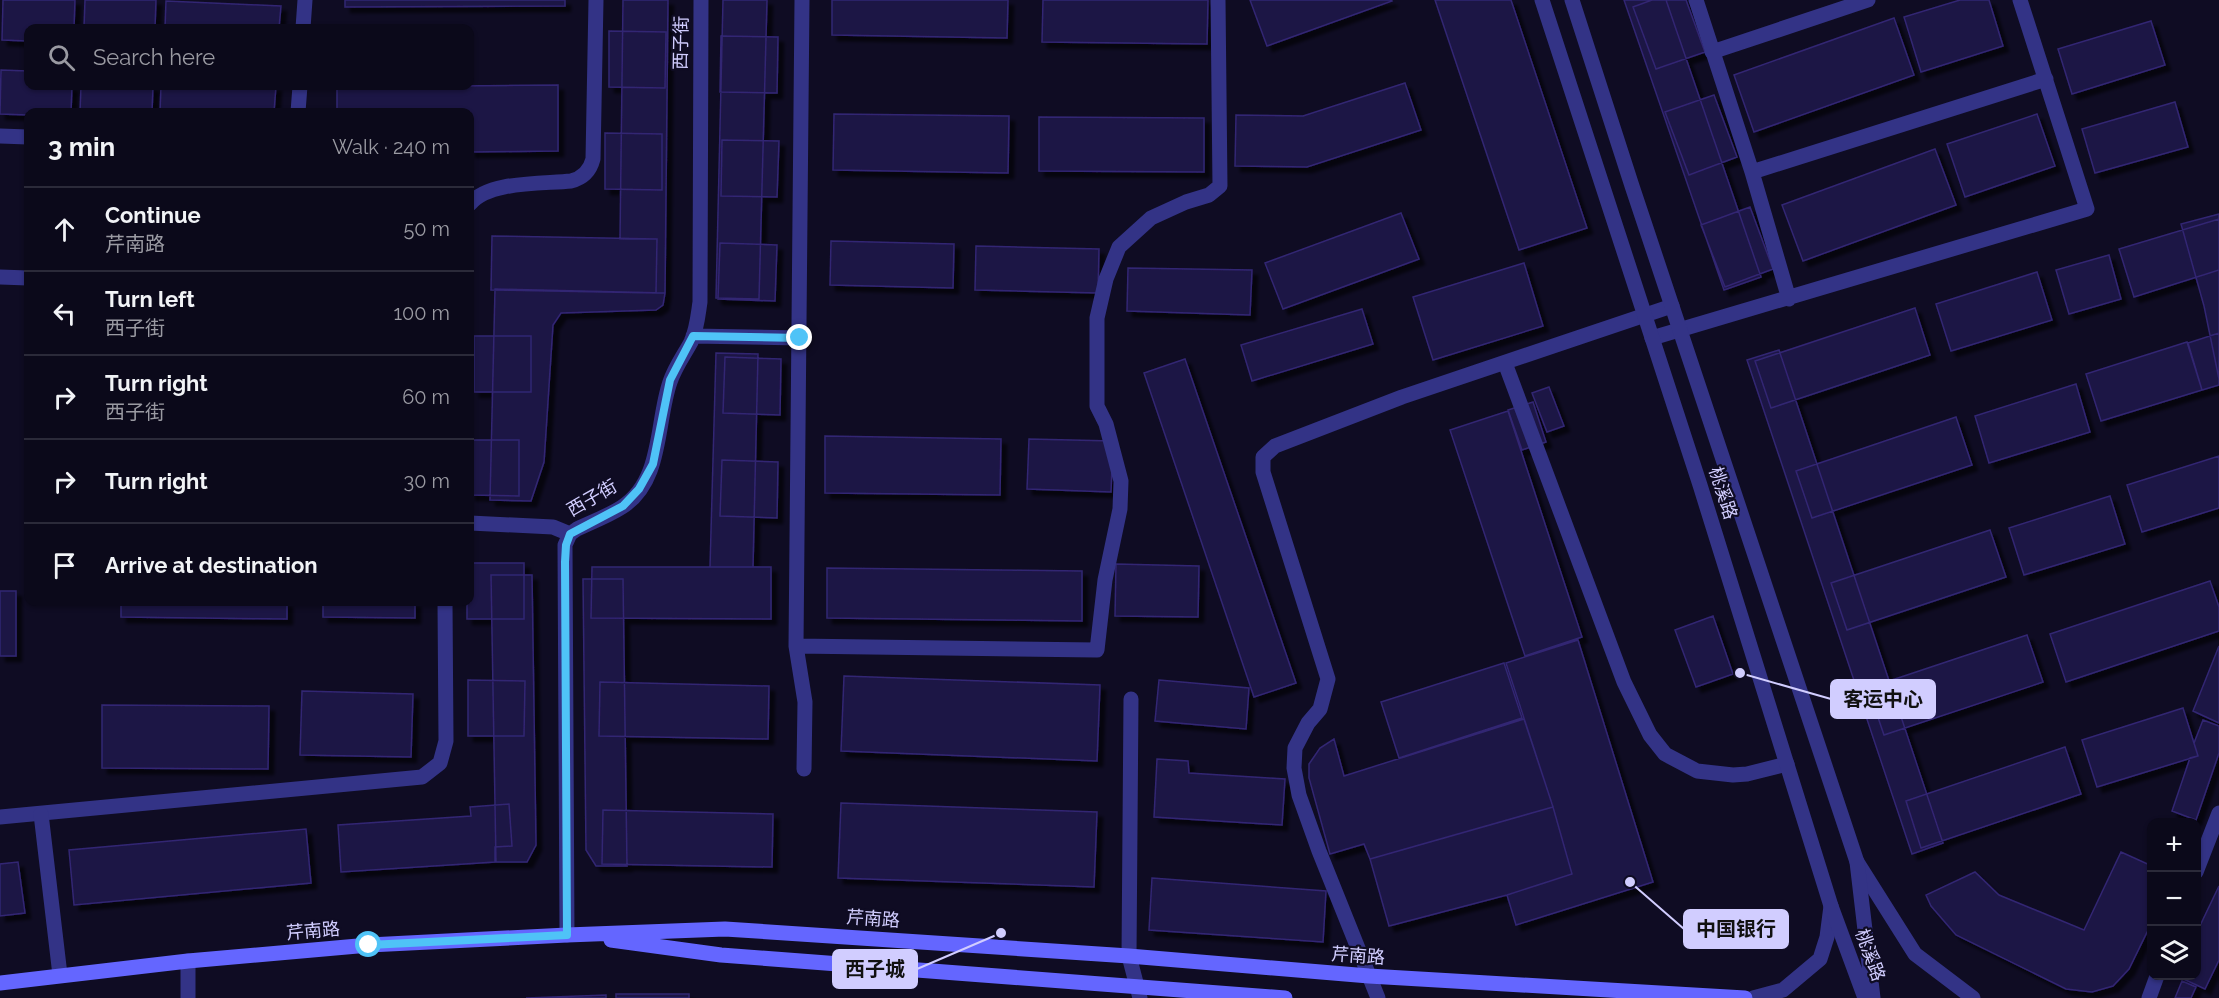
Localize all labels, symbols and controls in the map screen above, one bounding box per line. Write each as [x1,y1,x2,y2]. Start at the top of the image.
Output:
street label: 西子街 [670,16,691,70]
search box [24,24,474,90]
icon: search [45,41,78,74]
text: Search here [93,44,215,70]
text: 3 min [48,132,115,162]
text: Walk · 240 m [332,135,450,159]
text: Continue [105,202,201,228]
icon: ahead [48,213,81,246]
text: 50 m [403,217,450,241]
text: 芹南路 [105,232,165,256]
text: Turn left [105,286,195,312]
icon: left [48,297,81,330]
text: 100 m [393,301,450,325]
text: 西子街 [105,316,165,340]
route end [786,324,812,350]
text: Turn right [105,370,208,396]
icon: right [48,381,81,414]
text: 60 m [402,385,450,409]
text: 西子街 [105,400,165,424]
street label: 桃溪路 [1705,464,1742,522]
icon: right [48,465,81,498]
text: Turn right [105,468,208,494]
text: 30 m [404,469,450,493]
street label: 西子街 [563,475,620,520]
icon: arrive [48,549,81,582]
text: Arrive at destination [105,552,318,578]
callout: 客运中心 [1831,680,1935,718]
text: 客运中心 [1843,687,1923,711]
map controls [2147,818,2201,980]
button: + [2147,818,2201,872]
button: − [2147,872,2201,926]
street label: 芹南路 [845,906,901,931]
callout: 中国银行 [1684,910,1788,948]
text: 中国银行 [1696,917,1776,941]
street label: 芹南路 [285,918,341,943]
street label: 桃溪路 [1851,926,1890,984]
button: layers [2147,926,2201,980]
route start [355,931,381,957]
street label: 芹南路 [1330,943,1386,968]
callout: 西子城 [833,950,917,988]
text: 西子城 [845,957,905,981]

